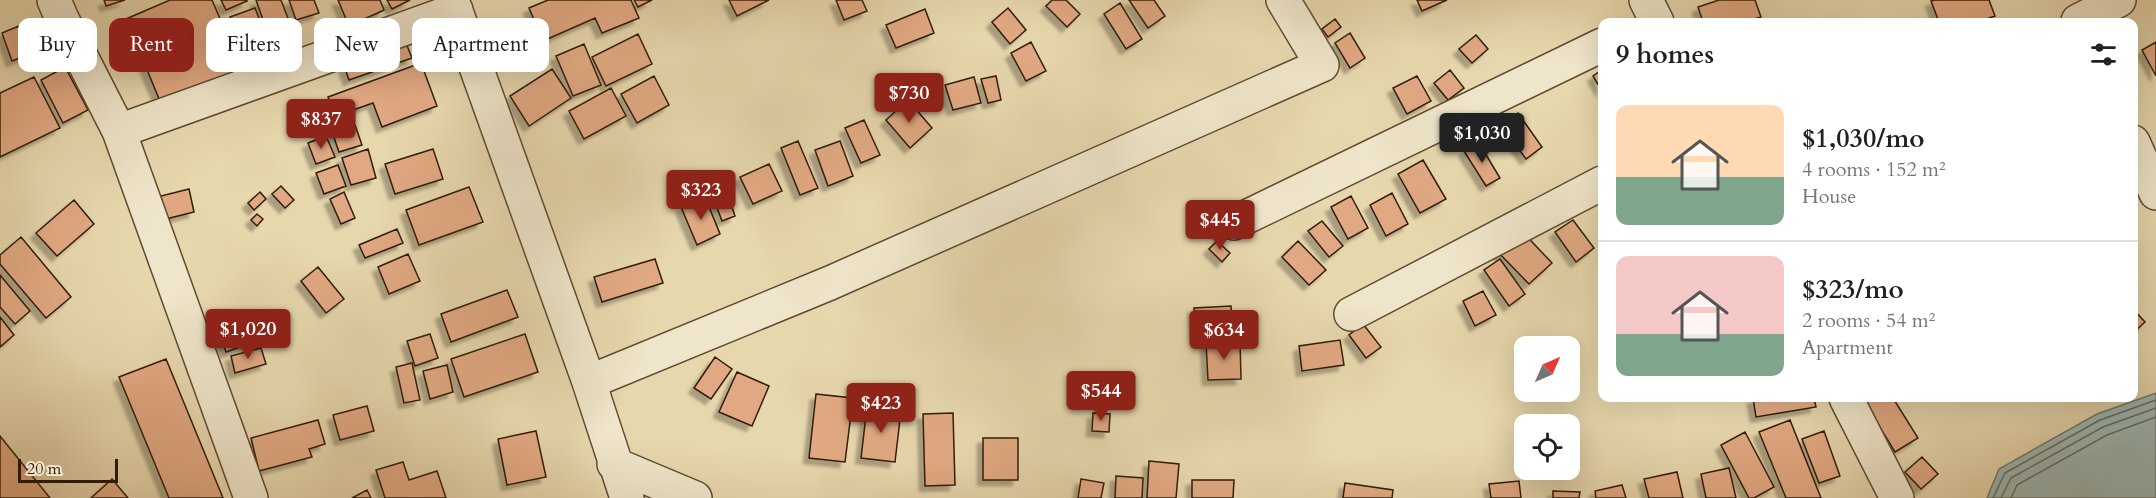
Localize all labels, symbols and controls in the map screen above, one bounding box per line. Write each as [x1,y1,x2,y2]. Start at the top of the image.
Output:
chip: Buy [18,18,97,72]
chip: Rent [109,18,194,72]
chip: Filters [206,18,302,72]
chip: New [314,18,400,72]
chip: Apartment [412,18,549,72]
text: 9 homes [1616,37,1714,72]
icon: filters [2087,38,2120,71]
pin: $730 [873,73,945,124]
text: $730 [889,79,929,106]
pin: $837 [285,99,357,150]
text: $837 [301,105,341,132]
pin: $1,030 [1433,113,1531,164]
text: $1,030 [1453,119,1511,146]
text: $1,030/mo [1802,121,1925,156]
icon: home [1664,129,1736,201]
text: 4 rooms · 152 m² [1802,156,1946,183]
pin: $323 [665,170,737,221]
text: $323 [681,176,721,203]
text: House [1802,183,1856,210]
pin: $445 [1184,200,1256,251]
text: $445 [1200,206,1240,233]
text: $323/mo [1802,272,1904,307]
icon: home [1664,280,1736,352]
text: 2 rooms · 54 m² [1802,307,1935,334]
pin: $1,020 [199,309,297,360]
pin: $634 [1188,310,1260,361]
text: $1,020 [219,315,277,342]
text: $634 [1204,316,1244,343]
text: Apartment [1802,334,1893,361]
north arrow [1514,336,1580,402]
map controls [1514,336,1580,480]
pin: $544 [1065,371,1137,422]
text: $544 [1081,377,1121,404]
pin: $423 [845,383,917,434]
text: $423 [861,389,901,416]
button: locate [1514,414,1580,480]
scale bar [18,456,118,484]
text: 20 m [27,458,61,480]

